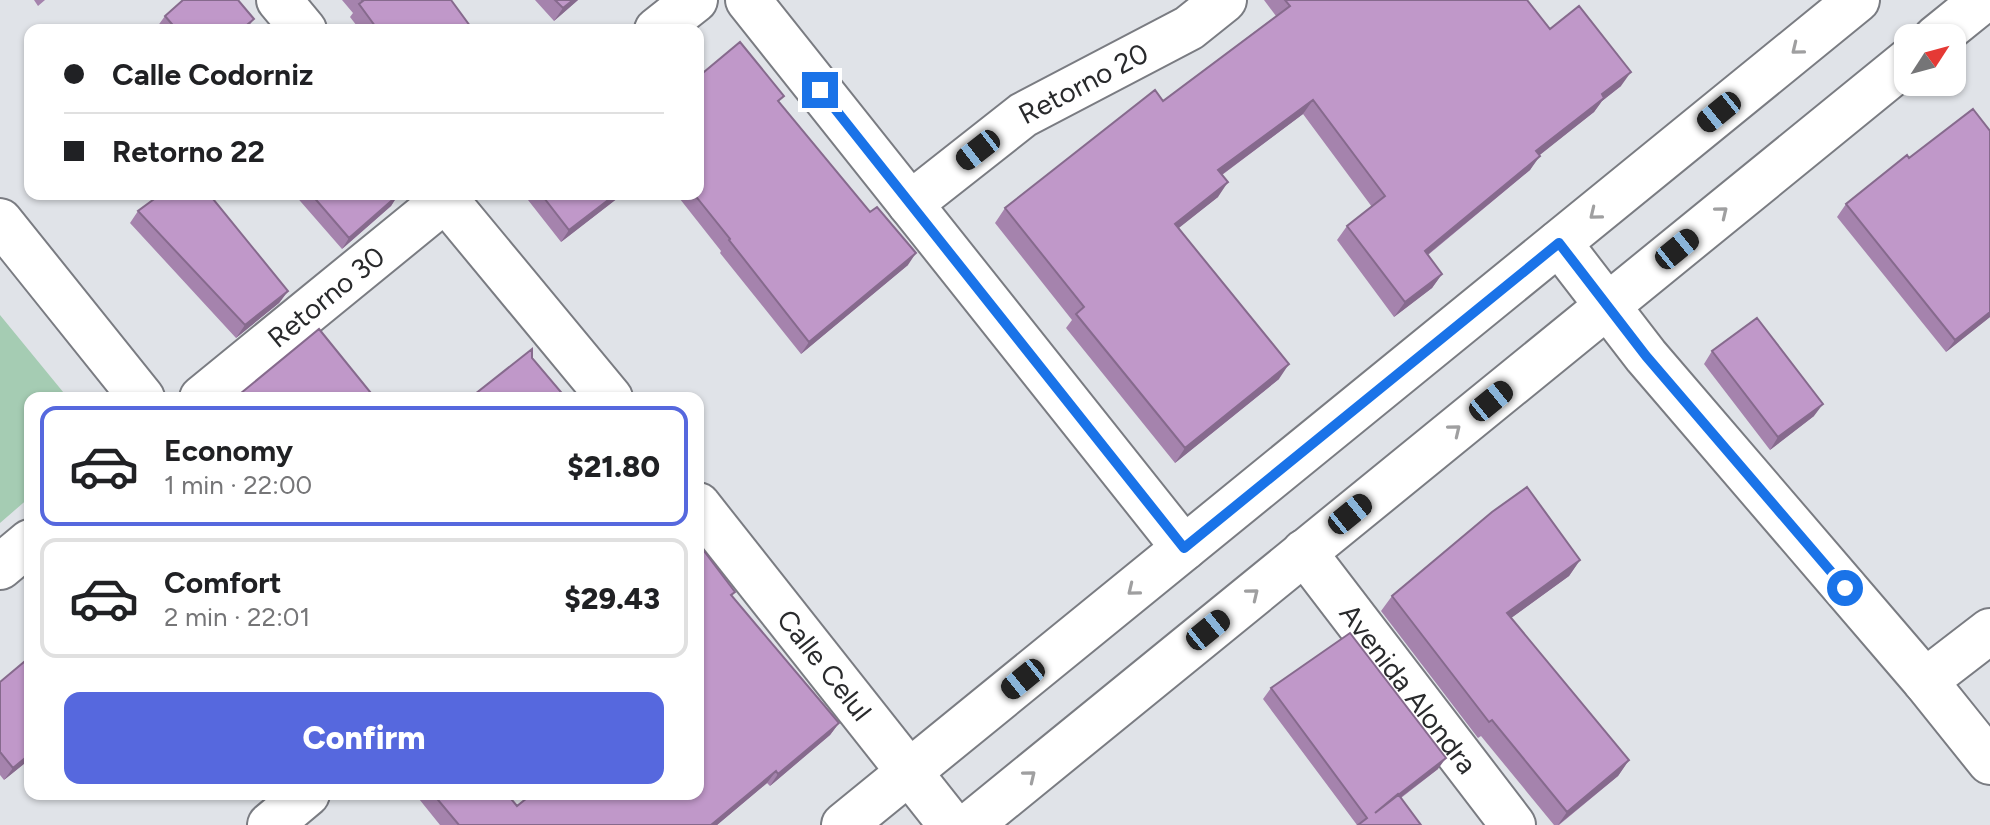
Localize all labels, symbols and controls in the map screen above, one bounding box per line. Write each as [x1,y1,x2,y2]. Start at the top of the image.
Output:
north arrow [1894,24,1966,96]
map controls [1894,24,1966,96]
street label: Retorno 20 [1013,35,1154,131]
one-way arrow [1791,39,1806,54]
text: Calle Codorniz [112,56,313,93]
route end [802,72,838,108]
car [1693,88,1745,136]
car [952,126,1004,174]
text: Retorno 22 [112,133,265,170]
one-way arrow [1589,204,1604,218]
one-way arrow [1713,208,1728,222]
car [1651,225,1703,273]
street label: Retorno 30 [261,239,391,355]
car [1465,377,1517,425]
one-way arrow [1446,425,1461,439]
icon: car [68,430,140,502]
text: Economy [164,432,293,469]
text: $21.80 [567,448,660,485]
text: 1 min · 22:00 [164,469,312,501]
car [1324,490,1376,538]
icon: car [68,562,140,634]
text: Comfort [164,564,282,601]
route start [1827,570,1863,606]
text: $29.43 [564,580,660,617]
one-way arrow [1128,580,1142,595]
one-way arrow [1244,589,1258,604]
street label: Avenida Alondra [1333,597,1484,780]
text: 2 min · 22:01 [164,601,310,633]
street label: Calle Celul [770,603,879,728]
car [1182,606,1234,654]
car [997,655,1049,703]
button: Confirm [64,692,664,784]
one-way arrow [1021,771,1035,786]

